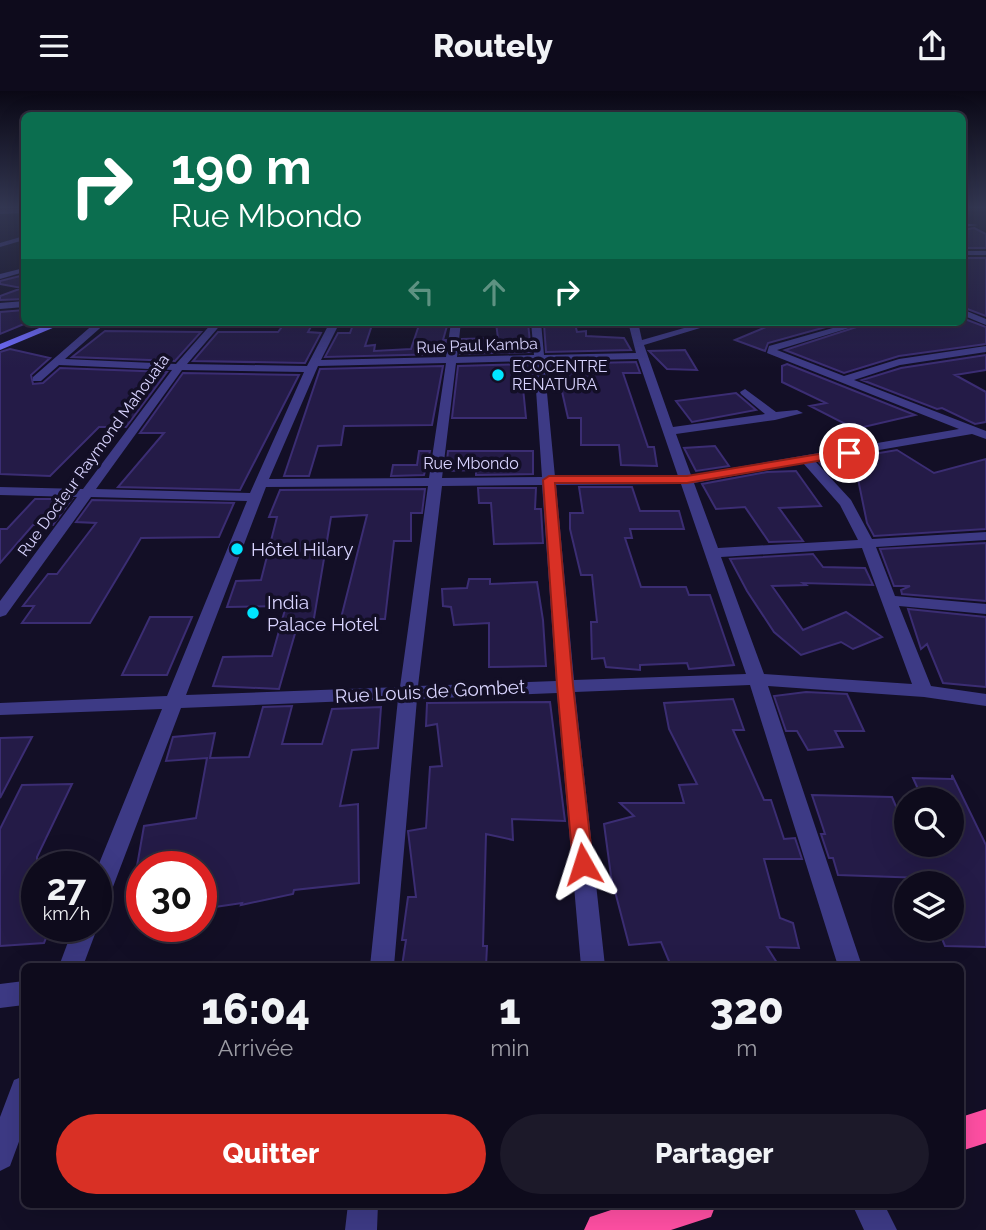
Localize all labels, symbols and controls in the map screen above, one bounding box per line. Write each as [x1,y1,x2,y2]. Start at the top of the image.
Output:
icon: menu [35,27,73,65]
text: Routely [433,27,553,64]
icon: share [913,27,951,65]
text: 190 m [171,138,312,195]
icon: right [56,140,147,231]
text: Rue Mbondo [171,197,362,234]
icon: left [402,273,440,311]
icon: ahead [475,273,513,311]
icon: right [548,273,586,311]
street label: Rue Paul Kamba [416,334,538,357]
street label: Rue Docteur Raymond Mahouata [14,350,173,560]
place label: ECOCENTRE RENATURA [512,357,608,394]
marker: ECOCENTRE RENATURA [490,367,506,383]
pin [819,423,879,483]
icon: arrive [830,434,868,472]
street label: Rue Mbondo [423,454,519,473]
place label: Hôtel Hilary [251,538,353,560]
marker: Hôtel Hilary [229,541,245,557]
place label: India Palace Hotel [267,591,379,635]
marker: India Palace Hotel [245,605,261,621]
street label: Rue Louis de Gombet [334,675,526,707]
map controls [894,787,964,941]
button: search [894,787,964,857]
position arrow [546,827,620,901]
speed limit sign: 30 [126,851,217,942]
text: 27 [47,867,86,908]
button: layers [894,871,964,941]
text: km/h [43,903,90,924]
text: 16:04 [201,985,310,1034]
text: 1 [499,985,521,1034]
text: 320 [710,985,784,1034]
text: Arrivée [218,1034,293,1061]
text: min [490,1034,530,1061]
text: m [736,1034,757,1061]
button: Quitter [56,1114,486,1194]
button: Partager [500,1114,929,1194]

